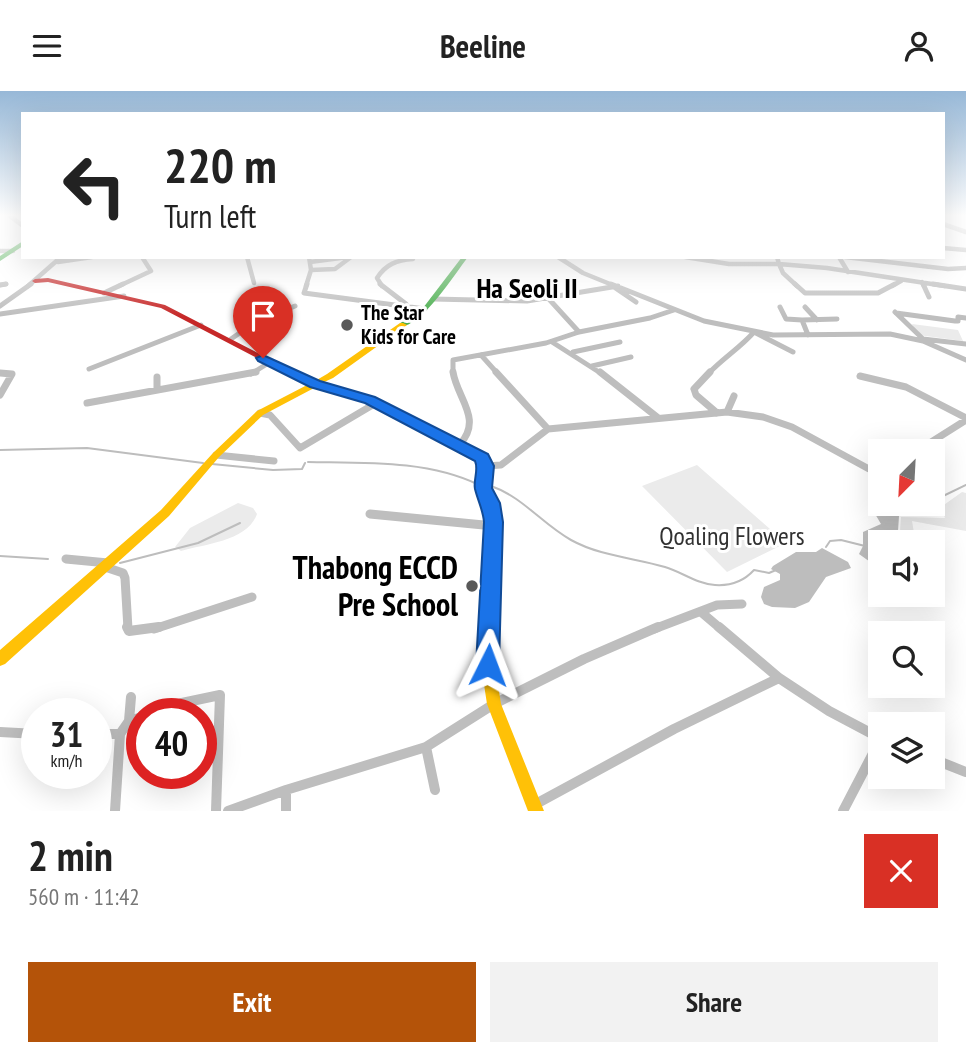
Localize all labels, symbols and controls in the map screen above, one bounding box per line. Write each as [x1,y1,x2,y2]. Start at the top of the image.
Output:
text: Beeline [440,25,526,67]
icon: menu [28,27,66,65]
icon: person [900,27,938,65]
text: 220 m [164,133,277,197]
icon: left [49,140,140,231]
text: Turn left [164,195,256,237]
district label: Ha Seoli II [476,269,578,306]
pin [233,286,293,358]
icon: arrive [244,297,282,335]
place label: The Star Kids for Care [361,299,456,350]
marker: The Star Kids for Care [339,317,355,333]
north arrow [868,439,945,516]
map controls [868,439,945,789]
park label: Qoaling Flowers [659,519,805,552]
button: sound [868,530,945,607]
place label: Thabong ECCD Pre School [292,546,458,625]
marker: Thabong ECCD Pre School [464,578,480,594]
button: search [868,621,945,698]
position arrow [451,628,525,702]
speed limit sign: 40 [126,698,217,789]
text: 31 [50,711,83,757]
button: layers [868,712,945,789]
text: km/h [51,749,82,772]
text: 2 min [28,828,113,883]
button: close [864,834,938,908]
text: 560 m · 11:42 [28,882,140,911]
button: Exit [28,962,476,1042]
button: Share [490,962,938,1042]

